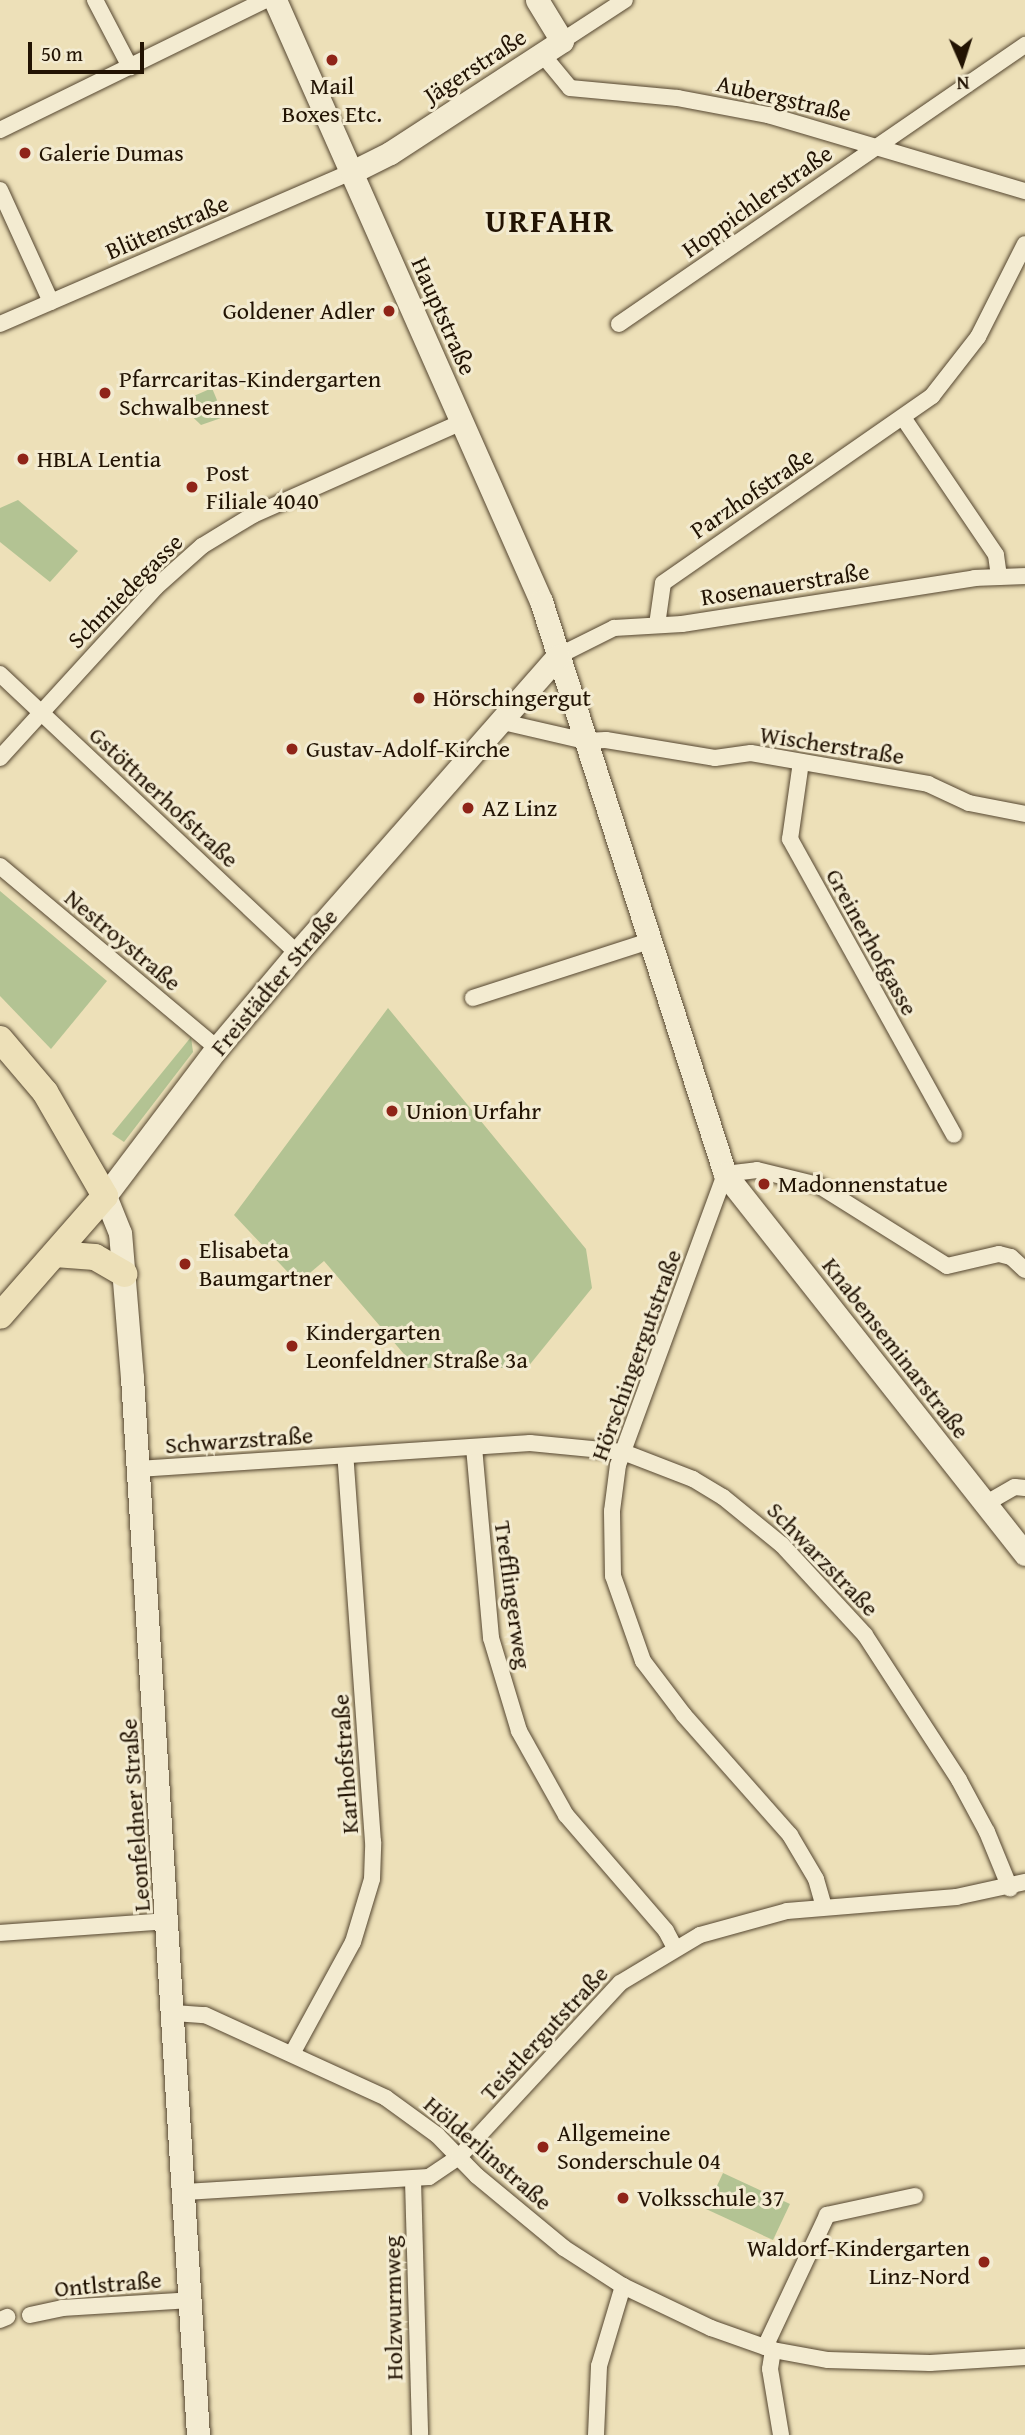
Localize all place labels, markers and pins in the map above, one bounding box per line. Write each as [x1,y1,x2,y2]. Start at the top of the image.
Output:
marker: Mail Boxes Etc. [324,52,340,68]
place label: Mail Boxes Etc. [282,72,382,128]
place label: Galerie Dumas [39,139,184,167]
marker: Galerie Dumas [17,145,33,161]
place label: Goldener Adler [223,297,375,325]
marker: Goldener Adler [381,303,397,319]
place label: Pfarrcaritas-Kindergarten Schwalbennest [119,365,381,421]
marker: Pfarrcaritas-Kindergarten Schwalbennest [97,385,113,401]
place label: HBLA Lentia [37,445,161,473]
marker: HBLA Lentia [15,451,31,467]
place label: Post Filiale 4040 [206,459,319,515]
marker: Post Filiale 4040 [184,479,200,495]
place label: Hörschingergut [433,684,591,712]
marker: Hörschingergut [411,690,427,706]
place label: Gustav-Adolf-Kirche [306,735,510,763]
marker: Gustav-Adolf-Kirche [284,741,300,757]
place label: AZ Linz [482,794,557,822]
marker: AZ Linz [460,800,476,816]
place label: Union Urfahr [406,1097,541,1125]
marker: Union Urfahr [384,1103,400,1119]
place label: Madonnenstatue [778,1170,948,1198]
marker: Madonnenstatue [756,1176,772,1192]
place label: Elisabeta Baumgartner [199,1236,333,1292]
marker: Elisabeta Baumgartner [177,1256,193,1272]
place label: Kindergarten Leonfeldner Straße 3a [306,1318,528,1374]
marker: Kindergarten Leonfeldner Straße 3a [284,1338,300,1354]
place label: Allgemeine Sonderschule 04 [557,2119,721,2175]
marker: Allgemeine Sonderschule 04 [535,2139,551,2155]
place label: Volksschule 37 [637,2184,785,2212]
marker: Volksschule 37 [615,2190,631,2206]
place label: Waldorf-Kindergarten Linz-Nord [747,2234,970,2290]
marker: Waldorf-Kindergarten Linz-Nord [976,2254,992,2270]

